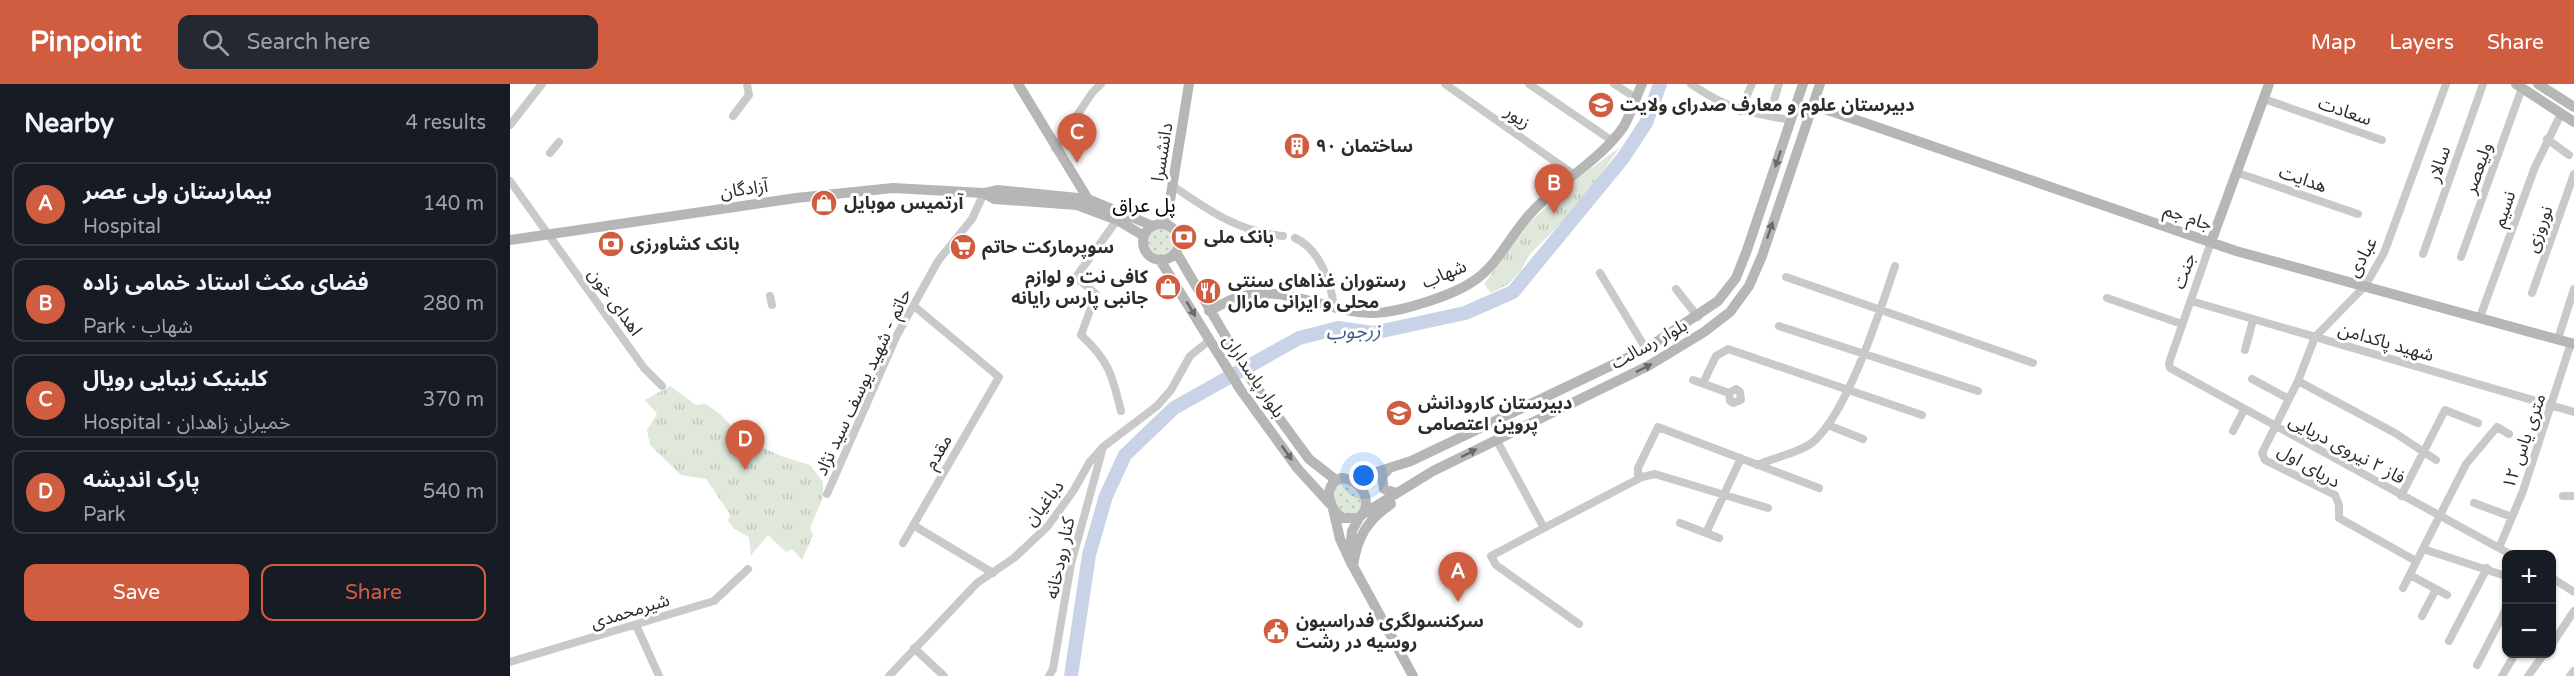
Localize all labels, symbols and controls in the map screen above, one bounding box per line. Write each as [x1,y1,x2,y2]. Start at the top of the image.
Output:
search box [178,15,598,69]
text: Pinpoint [30,25,142,59]
icon: search [199,26,232,59]
text: Search here [247,29,370,55]
text: Map [2311,30,2356,55]
text: Layers [2389,30,2454,55]
text: Share [2487,30,2544,55]
school or university icon: دبیرستان علوم و معارف صدرای ولایت [1586,90,1616,120]
street label: سعادت [2315,92,2375,130]
place label: دبیرستان علوم و معارف صدرای ولایت [1620,94,1915,118]
street label: زیور [1500,100,1535,134]
text: Nearby [24,108,114,139]
text: 4 results [406,111,486,135]
pin: C [1058,113,1096,163]
street label: دانشسرا [1146,121,1178,183]
building icon: ساختمان ۹۰ [1282,131,1312,161]
place label: ساختمان ۹۰ [1316,135,1413,157]
street label: ولیعصر [2459,139,2497,198]
street label: سالار [2422,143,2455,186]
one-way arrow [1773,150,1782,168]
street label: هدایت [2276,161,2330,197]
pin: B [1534,164,1574,214]
street label: آزادگان [719,175,770,203]
text: بیمارستان ولی عصر [83,179,272,205]
shop icon: آرتمیس موبایل [809,188,839,218]
street label: نسیم [2488,188,2522,231]
text: A [38,192,53,216]
text: 140 m [423,192,484,216]
place label: آرتمیس موبایل [844,192,965,214]
district label: پل عراق [1112,194,1176,218]
street label: جام جم [2160,198,2215,238]
street label: نوروزی [2520,203,2558,255]
text: Hospital [83,215,161,239]
one-way arrow [1766,221,1776,239]
bank icon: بانک ملی [1169,222,1199,252]
place label: بانک ملی [1204,226,1274,248]
bank icon: بانک کشاورزی [596,229,626,259]
supermarket icon: سوپرمارکت حاتم [948,232,978,262]
place label: بانک کشاورزی [630,233,740,255]
street label: عبادی [2342,233,2382,281]
place label: سوپرمارکت حاتم [982,236,1114,260]
street label: جنت [2168,250,2200,292]
street label: شهاب [1418,255,1470,293]
street label: اهدای خون [583,264,647,340]
place label: کافی نت و لوازم جانبی پارس رایانه [1011,266,1149,310]
text: فضای مکث استاد خمامی زاده [83,270,369,296]
place label: رستوران غذاهای سنتی محلی و ایرانی مارال [1228,270,1406,313]
shop icon: کافی نت و لوازم جانبی پارس رایانه [1153,272,1183,302]
restaurant icon: رستوران غذاهای سنتی محلی و ایرانی مارال [1193,276,1223,306]
street label: حاتم - شهید یوسف سید نژاد [810,285,918,480]
text: B [39,292,52,316]
text: 280 m [423,292,484,316]
one-way arrow [1186,301,1197,317]
street label: بلوار رسالت [1607,314,1691,374]
text: Park · شهاب [83,315,193,339]
street label: شهید پاکدامن [2335,318,2436,366]
water label: زرجوب [1325,319,1382,345]
street label: بلوار پاسداران [1218,330,1290,422]
one-way arrow [1636,363,1653,373]
text: کلینیک زیبایی رویال [83,366,268,392]
text: C [39,388,52,412]
text: 370 m [423,388,484,412]
street label: ۱۲ متری یاس [2497,390,2551,492]
place label: دبیرستان کارودانش پروین اعتصامی [1418,392,1572,436]
school or university icon: دبیرستان کارودانش پروین اعتصامی [1384,398,1414,428]
street label: فاز ۲ نیروی دریایی [2285,409,2409,489]
text: Hospital · خمیران زاهدان [83,411,291,435]
pin: D [726,420,764,470]
street label: مقدم [919,431,959,475]
street label: دریای اول [2274,439,2344,493]
one-way arrow [1281,445,1293,461]
one-way arrow [1460,449,1477,458]
your location [1349,461,1378,490]
text: پارک اندیشه [83,467,200,493]
street label: دباغیان [1019,476,1069,530]
text: D [38,480,53,504]
text: 540 m [423,480,484,504]
text: Park [83,503,126,527]
street label: کنار رودخانه [1041,515,1079,601]
map controls [2502,550,2556,658]
button: + [2502,550,2556,604]
pin: A [1438,552,1478,602]
button: Save [24,564,249,621]
button: Share [261,564,486,621]
street label: شیرمحمدی [588,589,672,633]
button: − [2502,604,2556,658]
place label: سرکنسولگری فدراسیون روسیه در رشت [1296,610,1484,653]
public building icon: سرکنسولگری فدراسیون روسیه در رشت [1261,616,1291,646]

